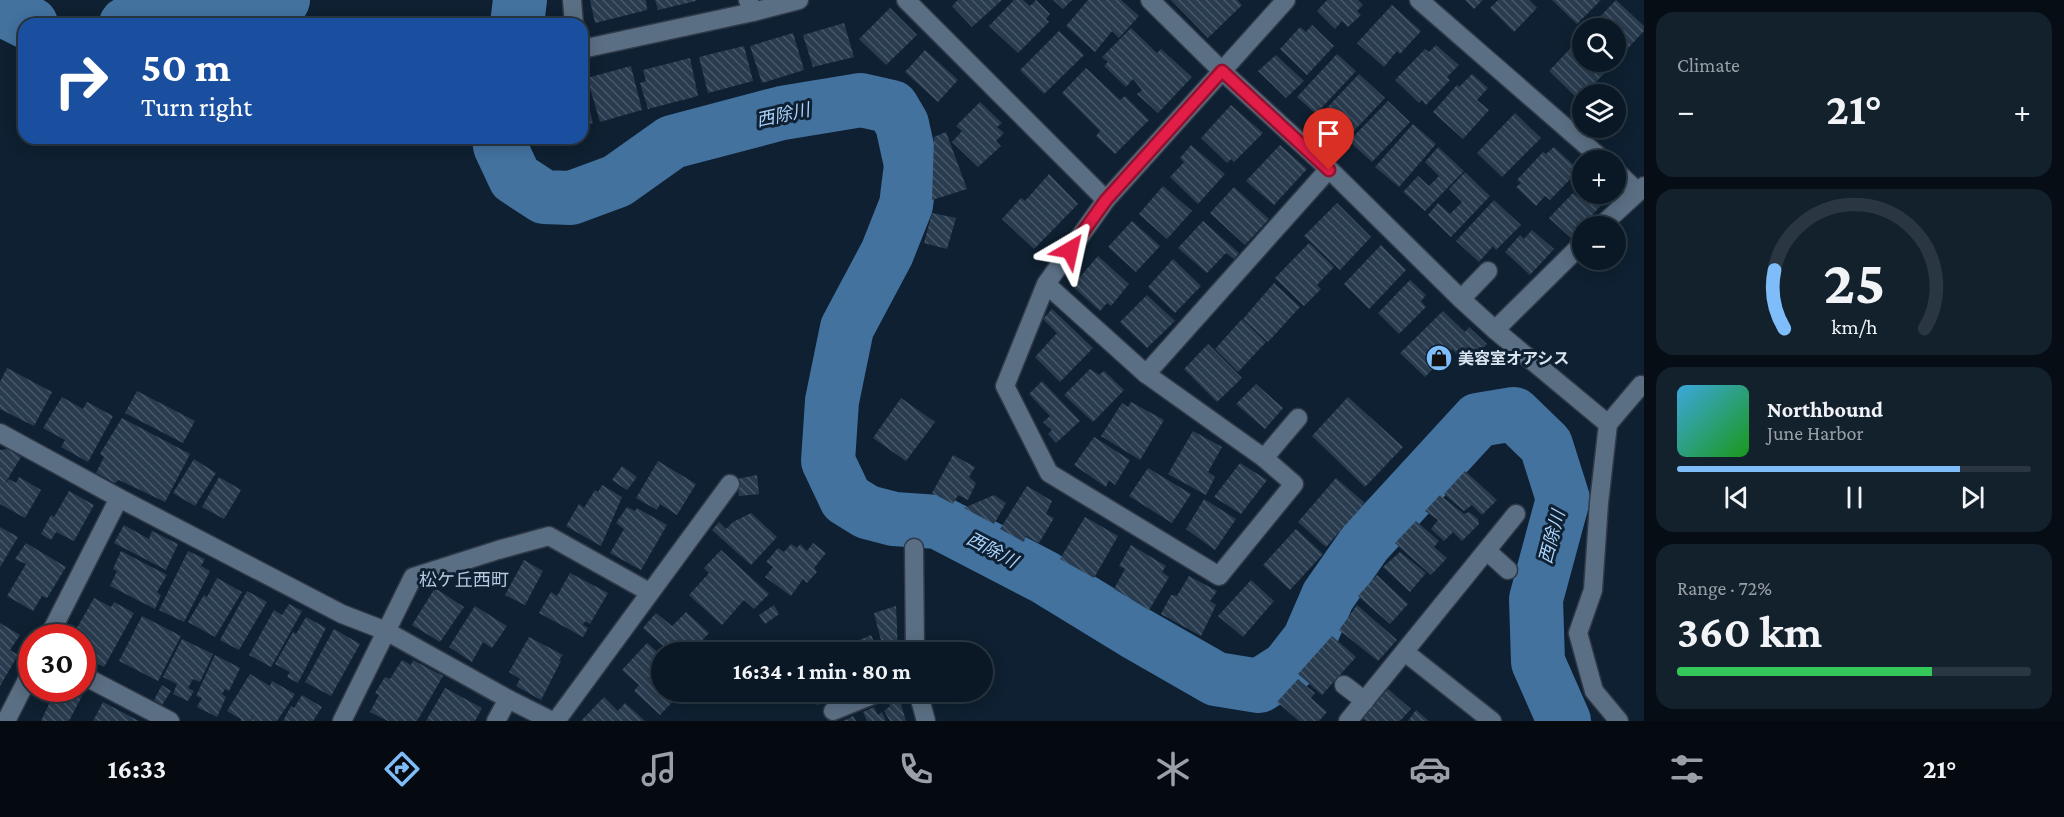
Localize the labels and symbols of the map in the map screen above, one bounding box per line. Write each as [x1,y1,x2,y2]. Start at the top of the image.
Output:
water label: 西除川 [755,99,813,130]
pin [1303,108,1354,170]
position arrow [1038,218,1102,282]
shop icon: 美容室オアシス [1424,343,1454,373]
place label: 美容室オアシス [1458,350,1569,367]
water label: 西除川 [1535,506,1569,566]
water label: 西除川 [963,528,1022,572]
district label: 松ケ丘西町 [419,570,509,590]
speed limit sign: 30 [18,624,96,702]

